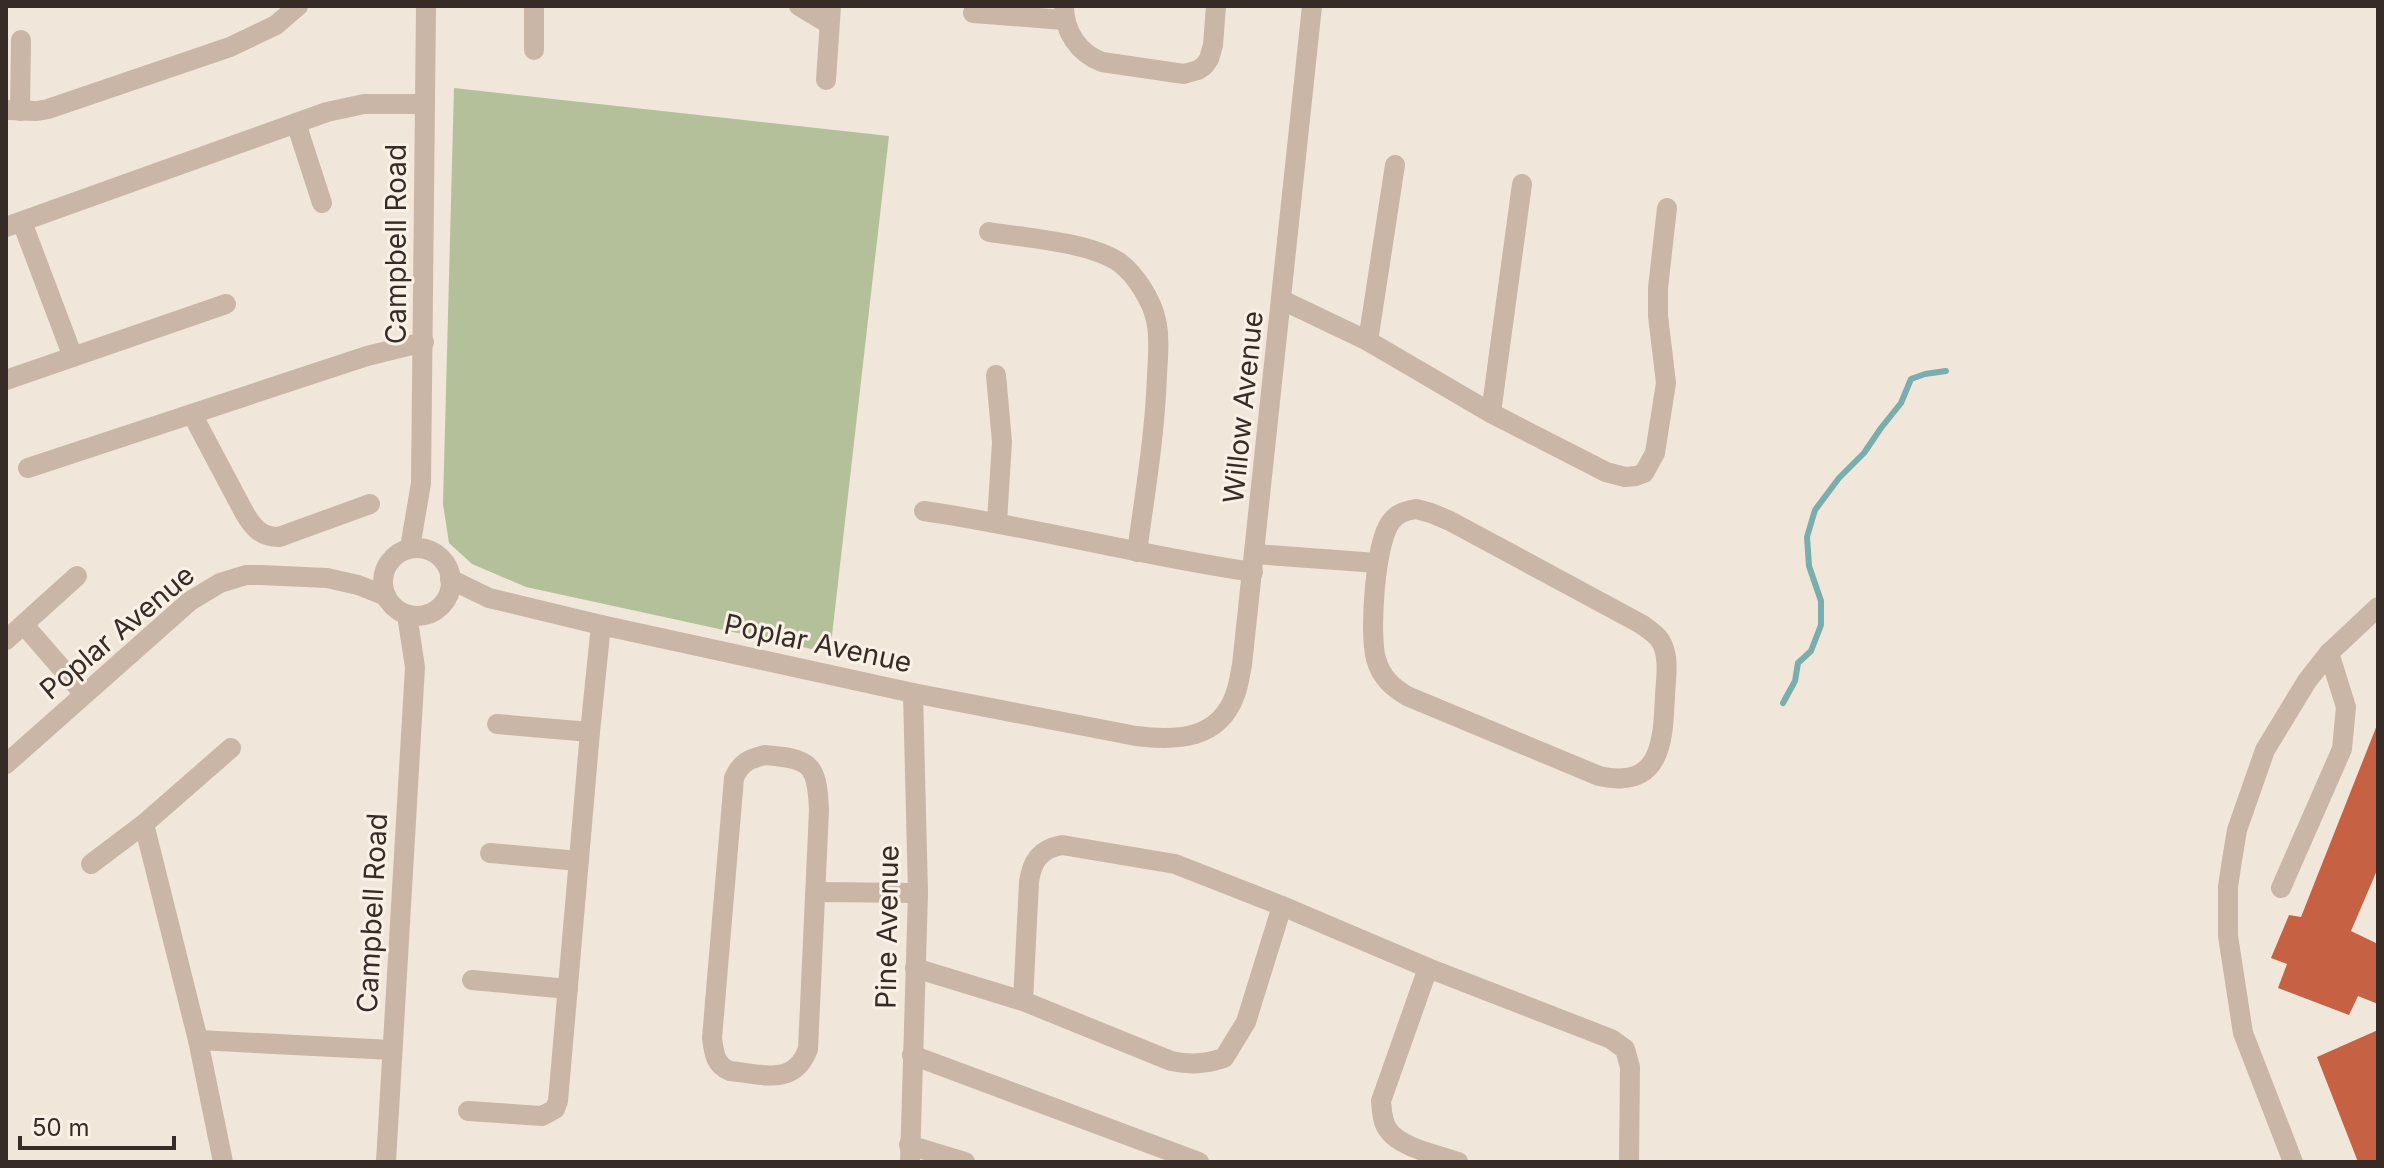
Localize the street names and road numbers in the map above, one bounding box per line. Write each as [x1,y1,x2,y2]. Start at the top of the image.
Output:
street label: Campbell Road [379,144,413,344]
street label: Willow Avenue [1216,309,1270,505]
street label: Poplar Avenue [33,558,201,706]
street label: Poplar Avenue [721,607,915,679]
street label: Campbell Road [350,812,394,1014]
street label: Pine Avenue [869,845,905,1009]

